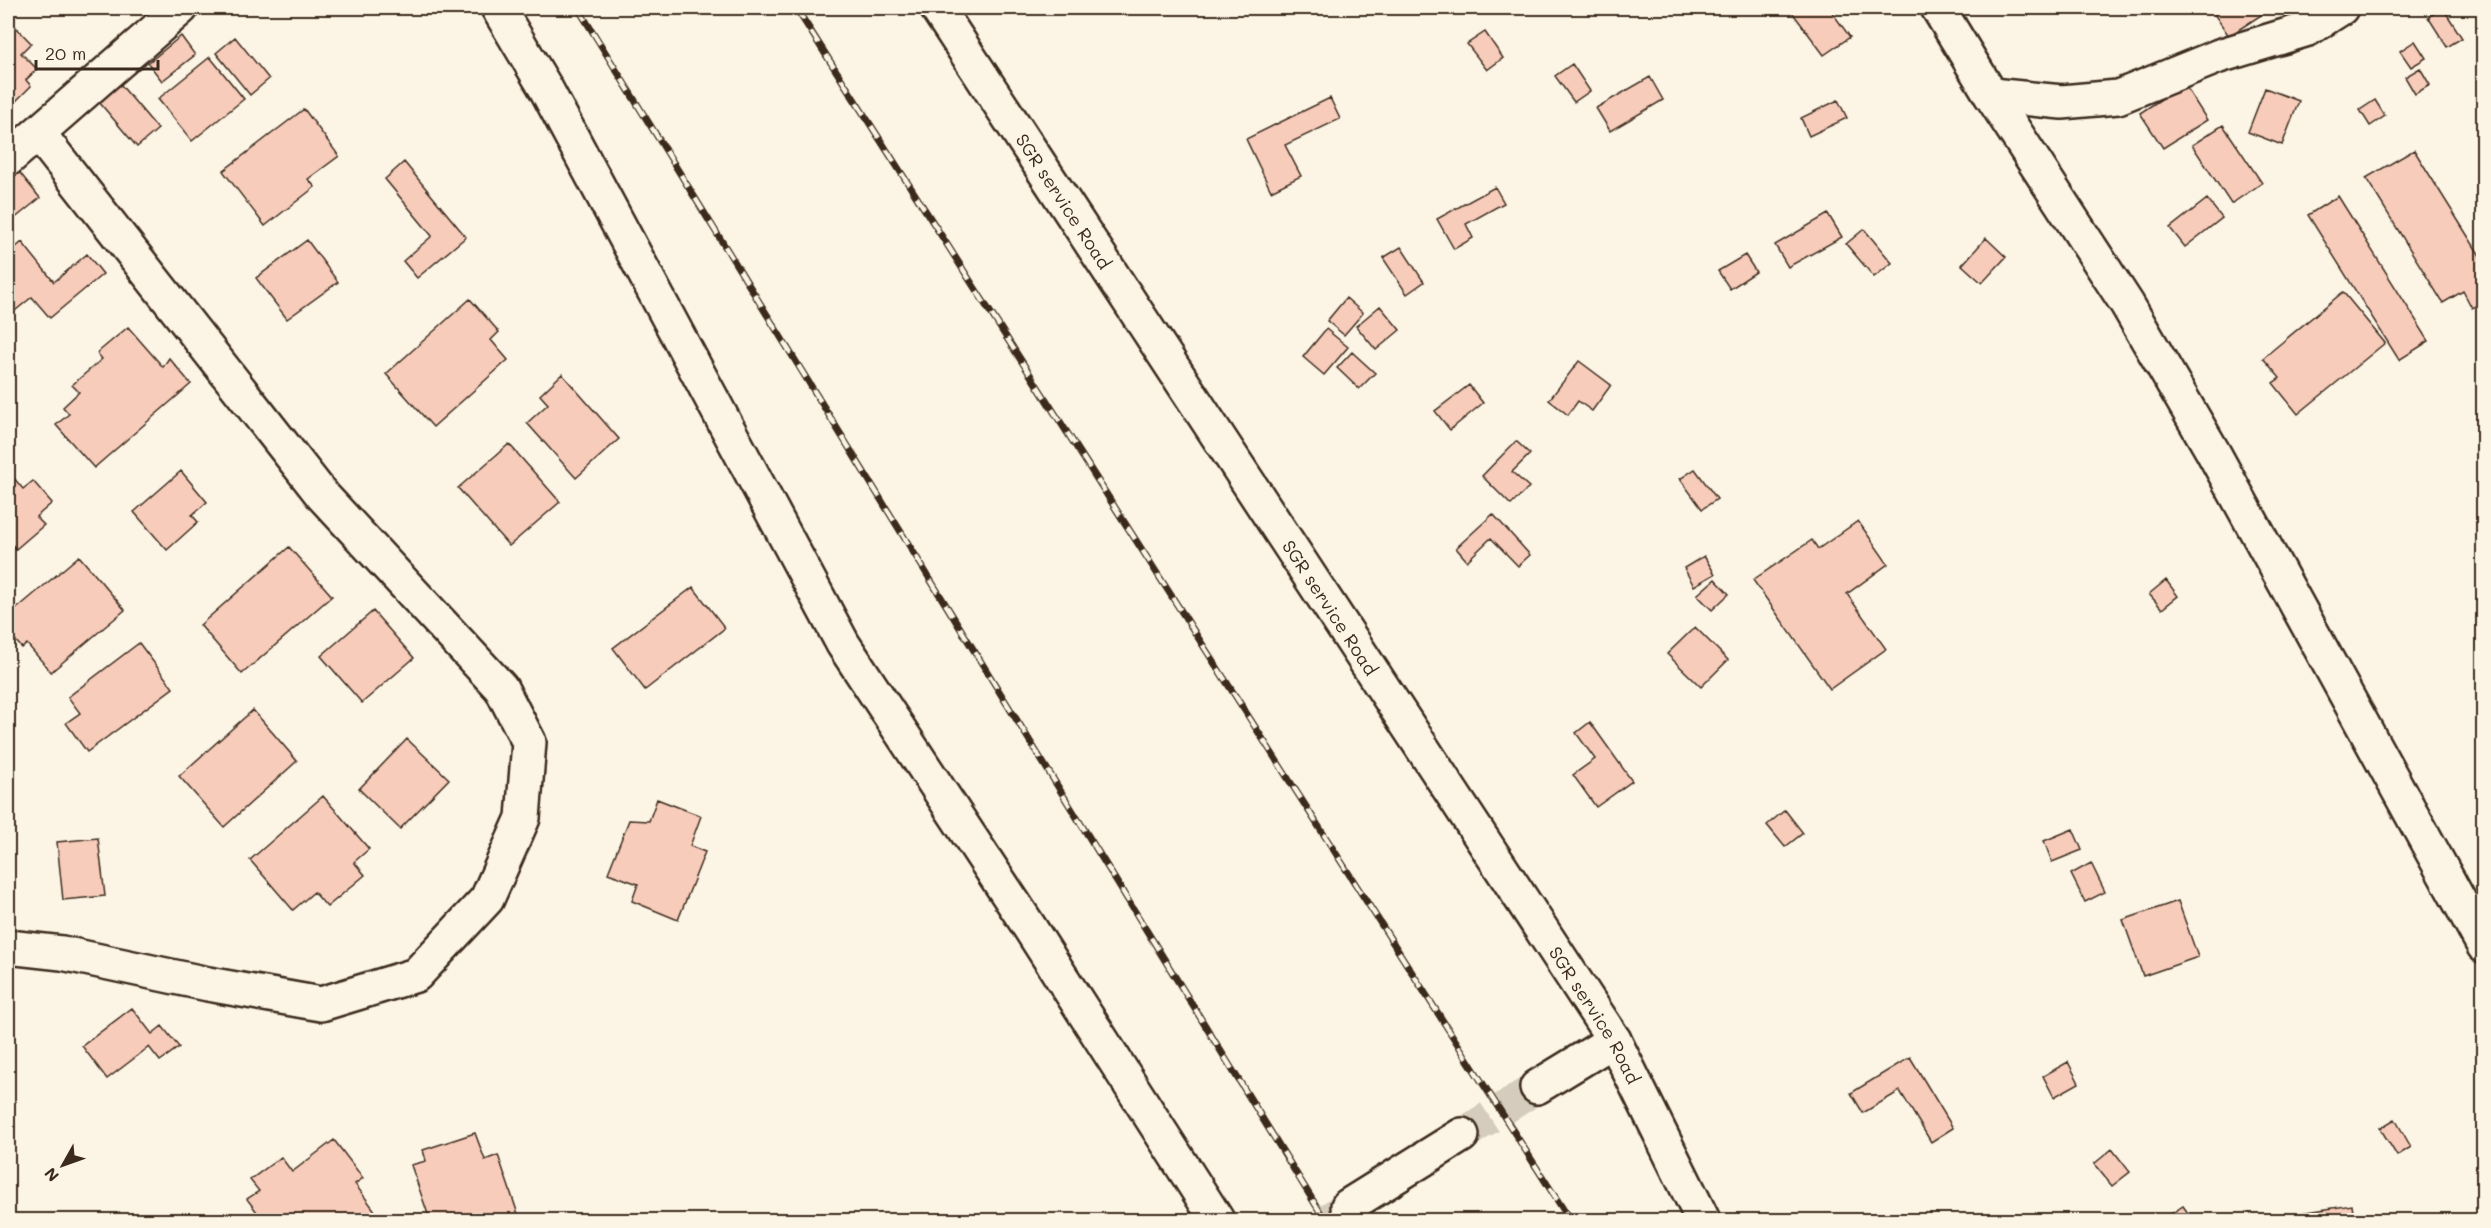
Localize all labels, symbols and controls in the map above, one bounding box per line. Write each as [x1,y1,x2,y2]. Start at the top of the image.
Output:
scale bar [36,33,158,71]
text: 20 m [45,41,86,65]
street label: SGR service Road [1011,129,1117,273]
street label: SGR service Road [1277,535,1383,680]
street label: SGR service Road [1544,942,1646,1088]
north arrow [33,1135,93,1195]
text: N [39,1164,63,1186]

